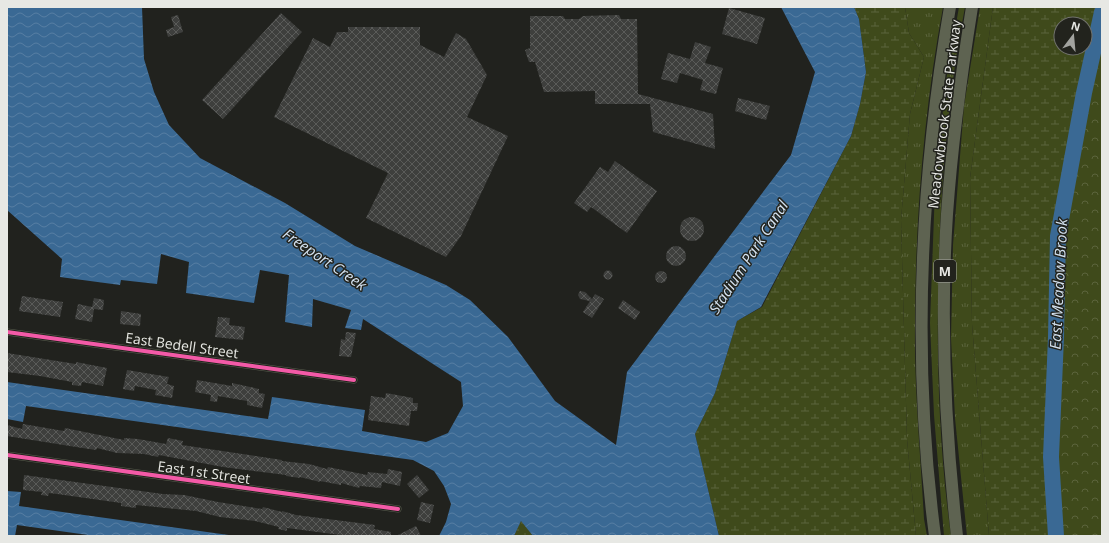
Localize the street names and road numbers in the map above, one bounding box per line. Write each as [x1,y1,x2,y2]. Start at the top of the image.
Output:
street label: Meadowbrook State Parkway [923,18,965,209]
road number: M [934,260,956,282]
street label: East Bedell Street [124,328,240,362]
street label: East 1st Street [156,456,252,488]

